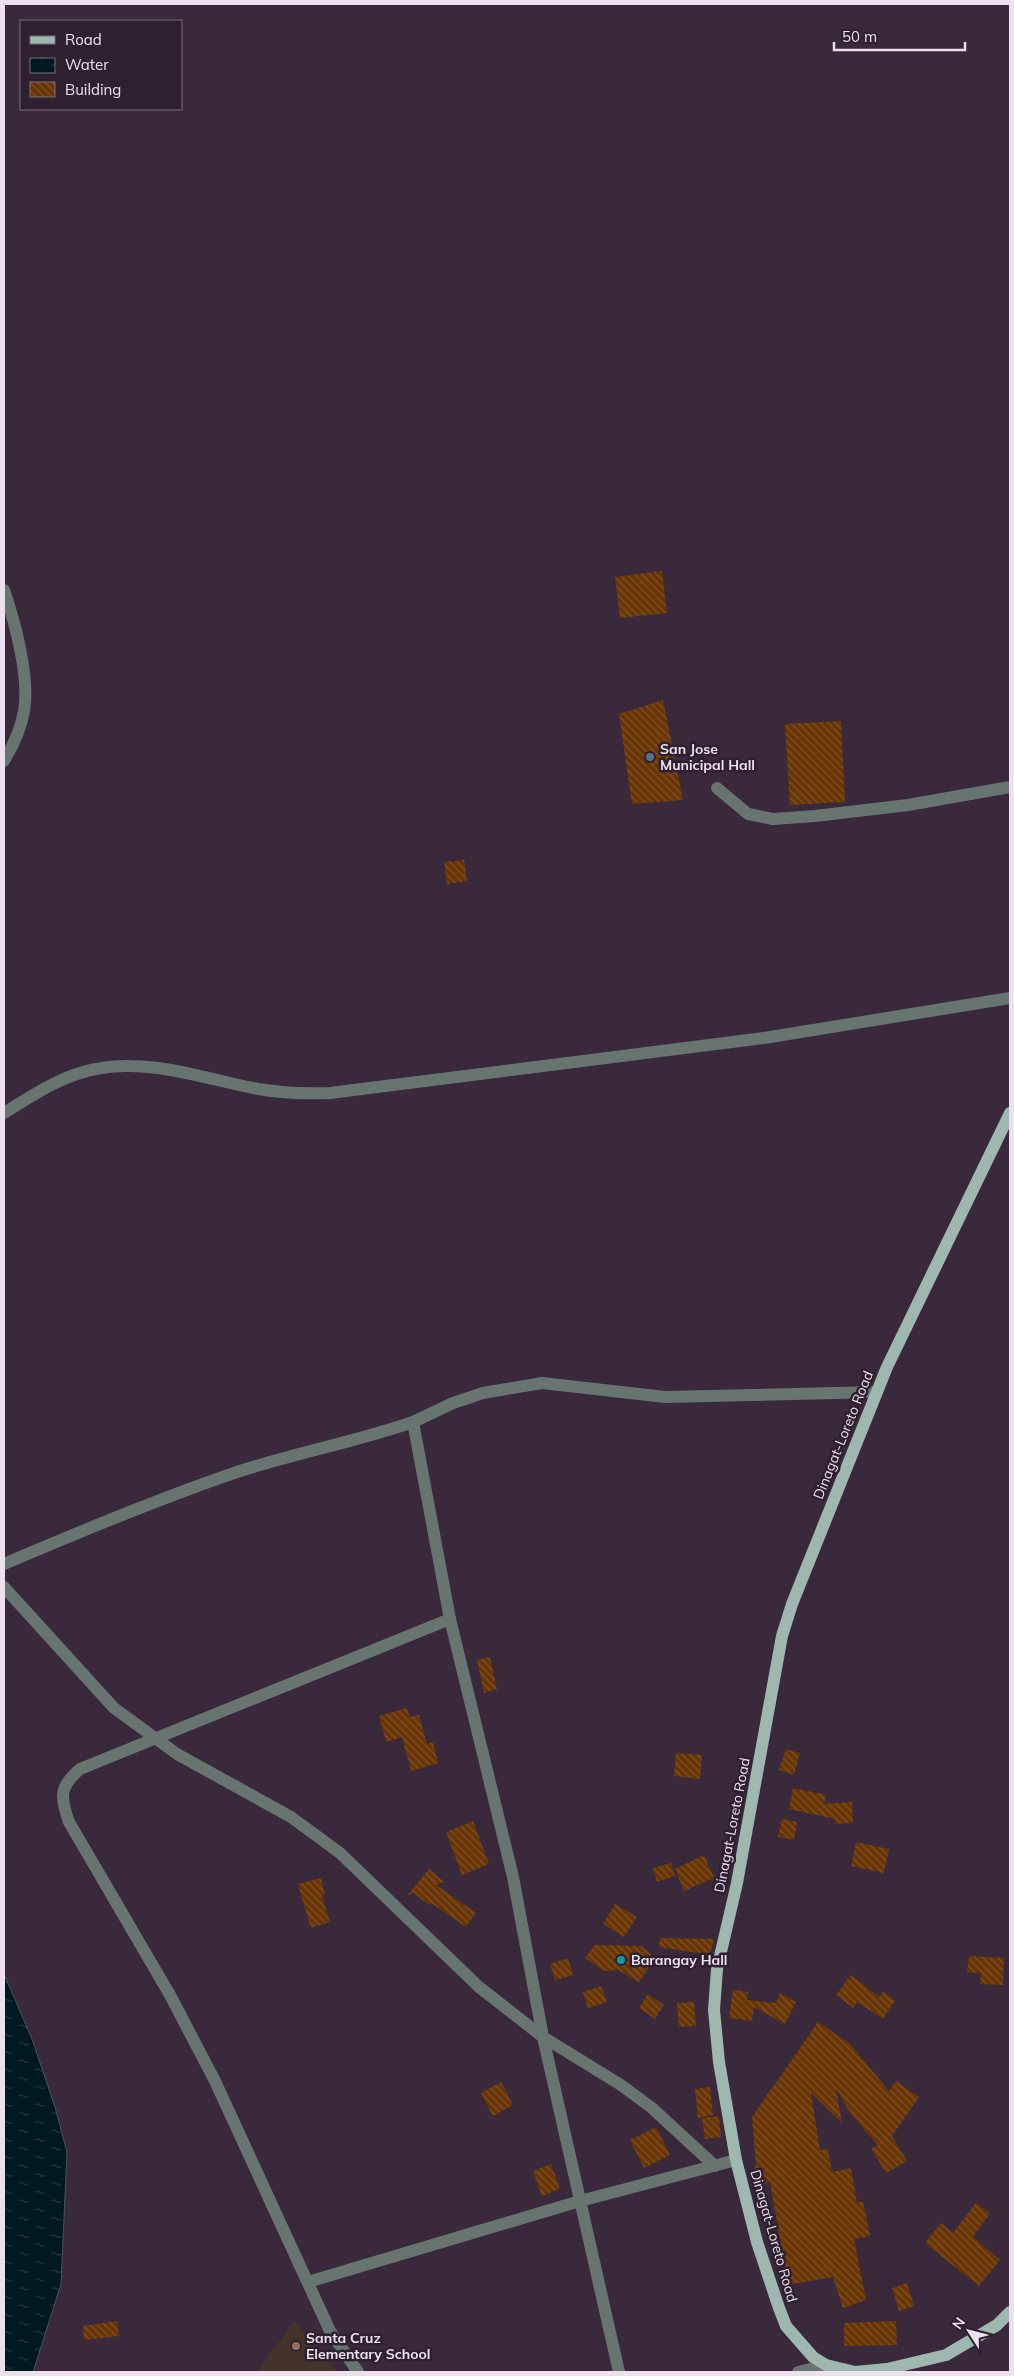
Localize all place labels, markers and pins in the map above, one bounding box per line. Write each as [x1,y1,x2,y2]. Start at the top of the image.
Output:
place label: San Jose Municipal Hall [660,740,755,774]
marker: San Jose Municipal Hall [644,751,656,763]
place label: Barangay Hall [631,1951,727,1969]
marker: Barangay Hall [615,1954,627,1966]
place label: Santa Cruz Elementary School [306,2329,430,2363]
marker: Santa Cruz Elementary School [290,2340,302,2352]

